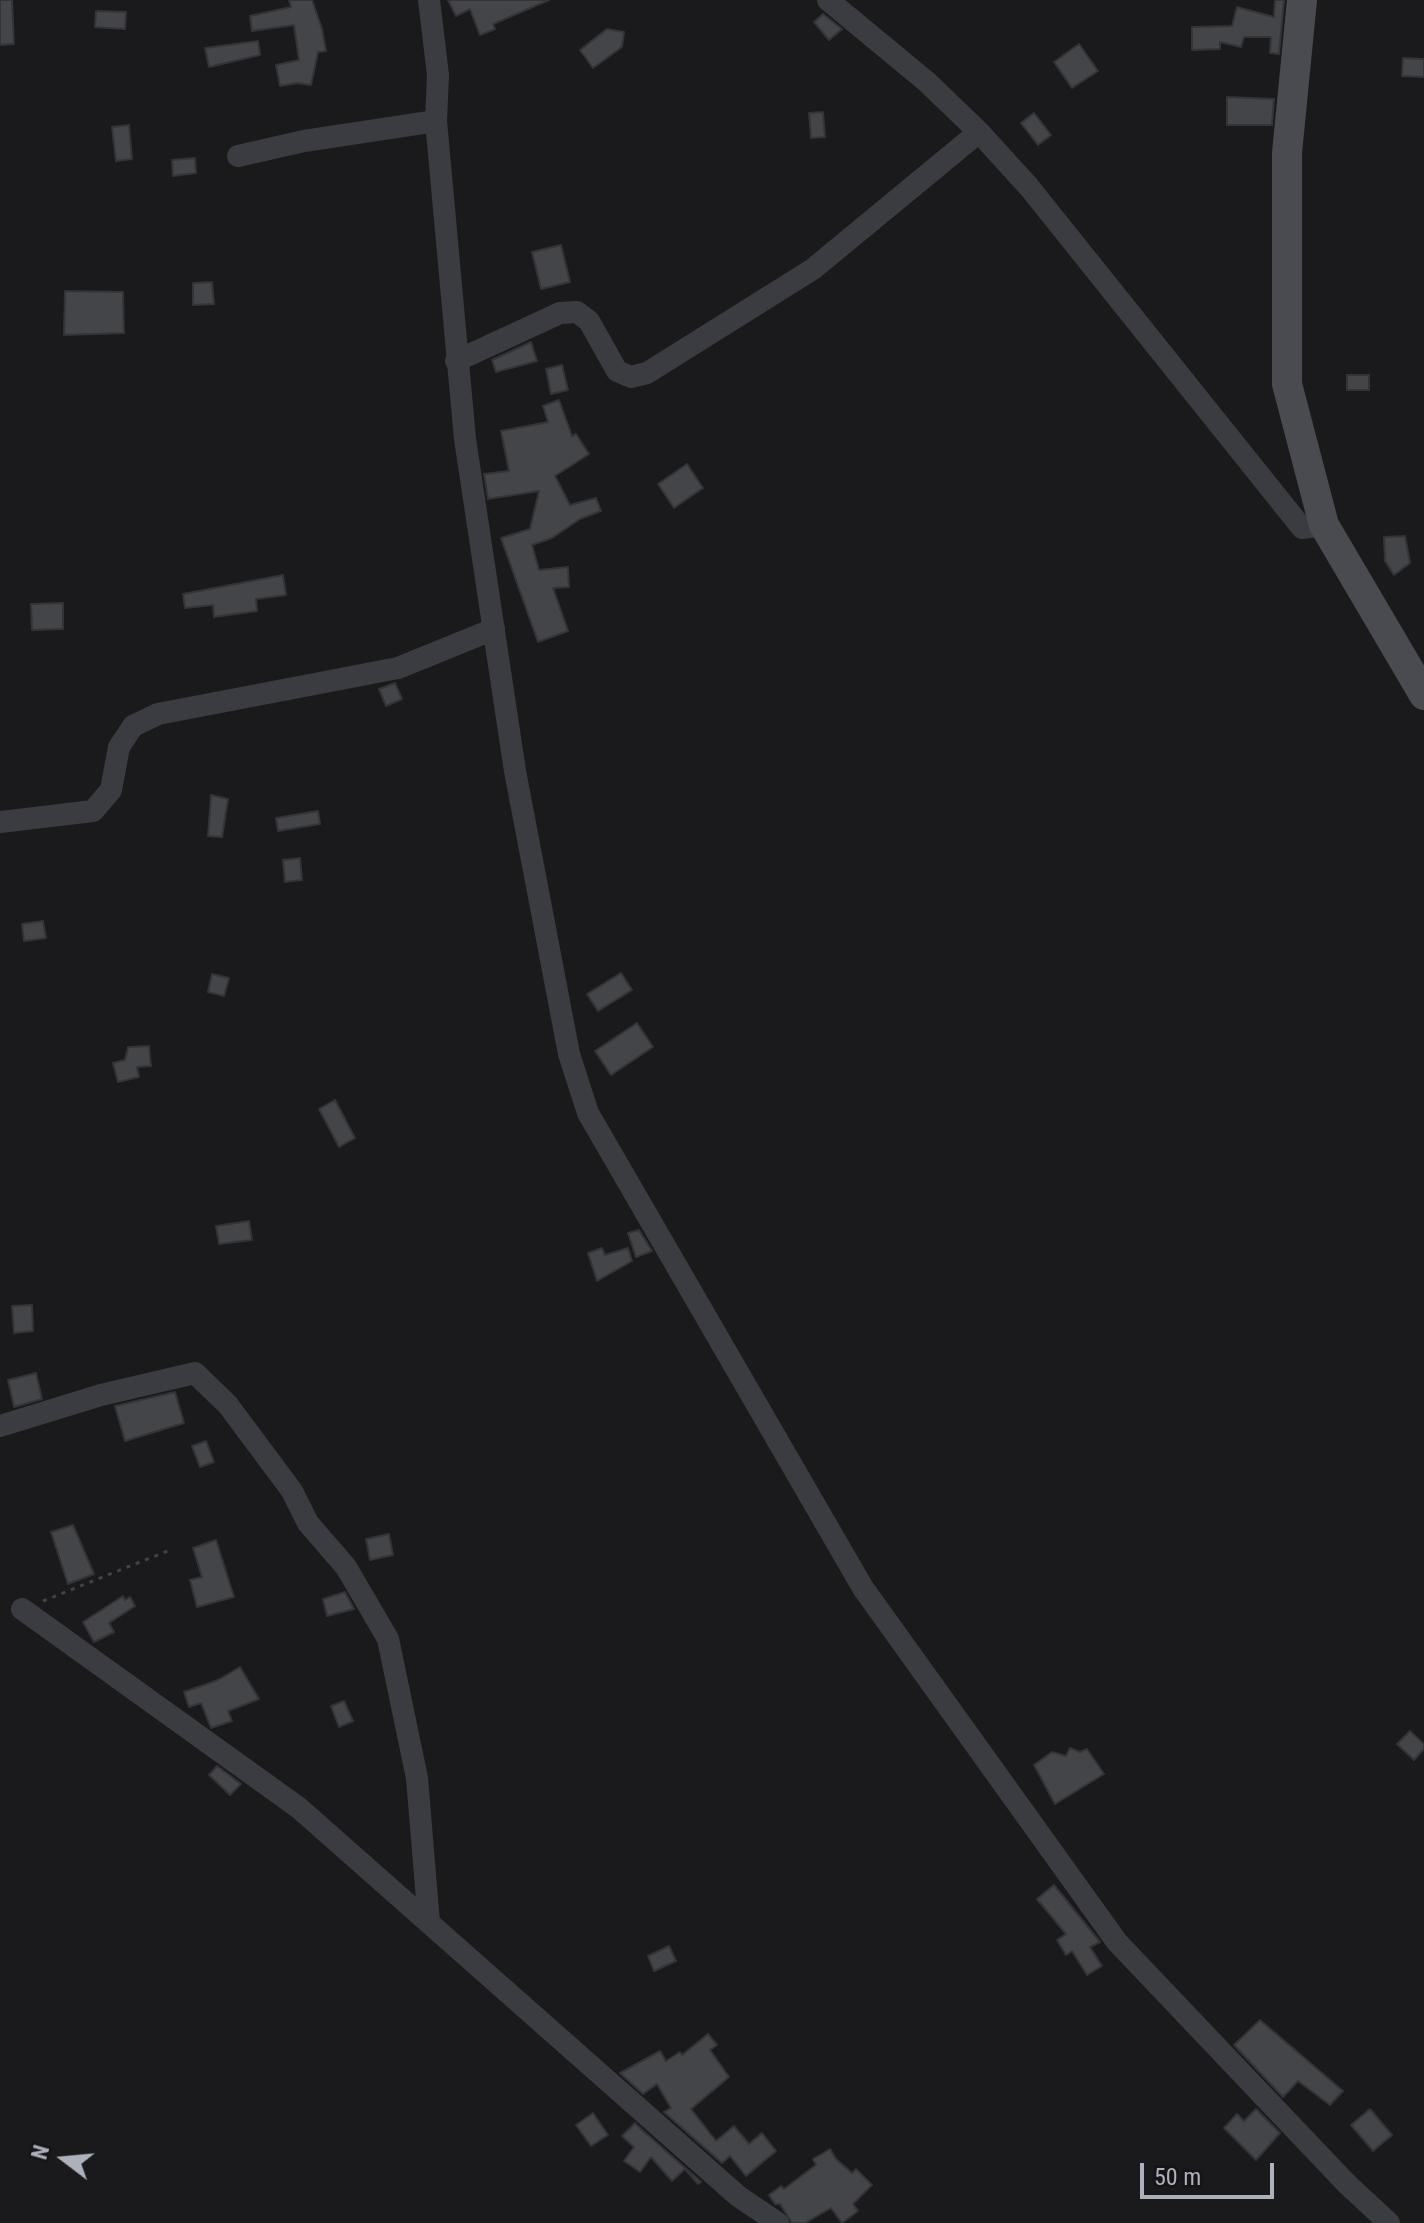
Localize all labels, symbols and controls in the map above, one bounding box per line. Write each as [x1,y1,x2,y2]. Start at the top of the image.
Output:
north arrow [24,2119,104,2199]
text: N [27,2142,54,2162]
scale bar [1144,2147,1278,2197]
text: 50 m [1154,2163,1201,2191]

